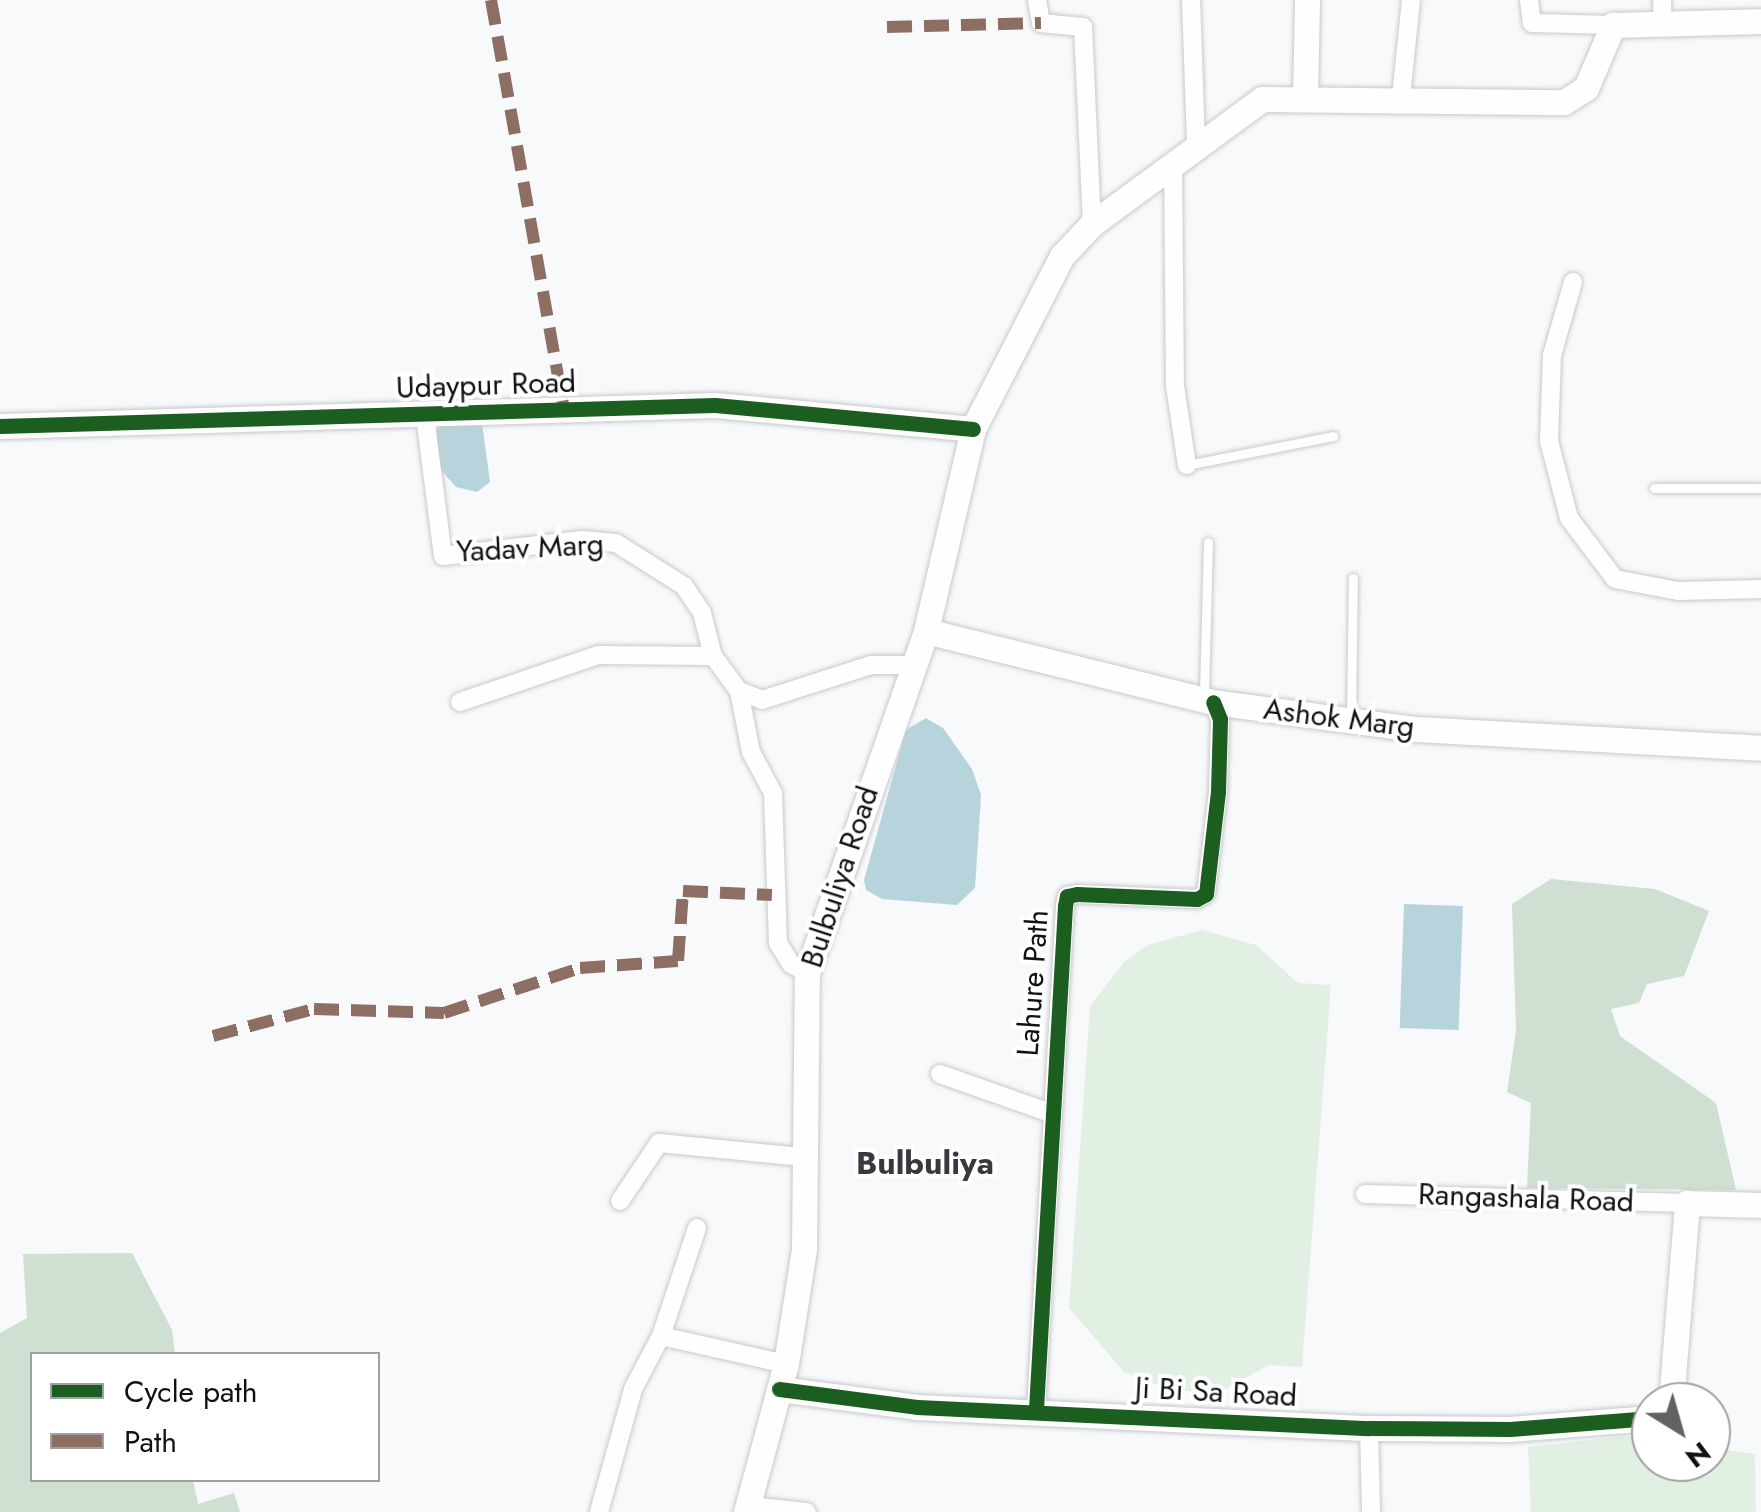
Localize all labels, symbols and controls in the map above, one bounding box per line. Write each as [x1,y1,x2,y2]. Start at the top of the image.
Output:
street label: Udaypur Road [395,364,577,406]
street label: Yadav Marg [455,526,605,570]
street label: Ashok Marg [1261,691,1417,745]
street label: Bulbuliya Road [794,782,886,972]
street label: Lahure Path [1010,909,1056,1057]
district label: Bulbuliya [856,1144,994,1182]
street label: Rangashala Road [1418,1176,1634,1220]
legend [30,1352,380,1482]
text: Cycle path [124,1370,257,1413]
street label: Ji Bi Sa Road [1134,1370,1298,1414]
north arrow [1631,1382,1731,1482]
text: Path [124,1420,177,1463]
text: N [1677,1432,1719,1478]

